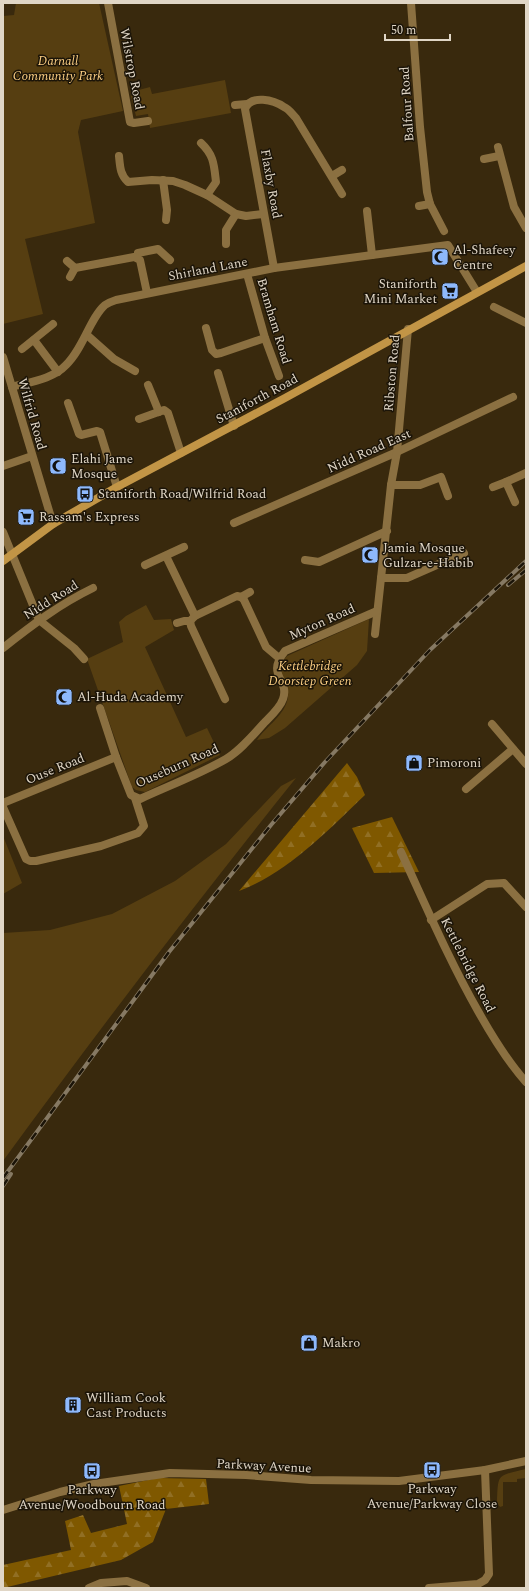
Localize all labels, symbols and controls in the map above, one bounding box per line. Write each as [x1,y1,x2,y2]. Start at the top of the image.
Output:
scale bar [385,16,450,42]
text: 50 m [391,21,416,40]
street label: Wilstrop Road [114,26,150,112]
park label: Darnall Community Park [13,51,103,86]
street label: Balfour Road [394,66,420,142]
street label: Flaxby Road [255,148,287,220]
place label: Al-Shafeey Centre [453,240,516,275]
mosque icon: Al-Shafeey Centre [430,247,450,267]
street label: Shirland Lane [167,252,249,286]
place label: Staniforth Mini Market [364,274,437,309]
street label: Bramham Road [251,276,297,366]
supermarket icon: Staniforth Mini Market [440,281,460,301]
street label: Ribston Road [379,334,405,412]
street label: Staniforth Road [212,369,302,429]
street label: Wilfrid Road [12,376,52,452]
street label: Nidd Road East [324,423,414,478]
place label: Elahi Jame Mosque [71,449,133,484]
mosque icon: Elahi Jame Mosque [48,456,68,476]
bus stop icon: Staniforth Road/Wilfrid Road [75,484,95,504]
place label: Staniforth Road/Wilfrid Road [98,484,266,504]
supermarket icon: Rassam's Express [16,507,36,527]
place label: Rassam's Express [39,507,140,527]
place label: Jamia Mosque Gulzar-e-Habib [383,538,474,573]
mosque icon: Jamia Mosque Gulzar-e-Habib [360,545,380,565]
street label: Nidd Road [20,575,82,625]
street label: Myton Road [286,599,358,645]
park label: Kettlebridge Doorstep Green [268,656,352,691]
mosque icon: Al-Huda Academy [54,687,74,707]
place label: Al-Huda Academy [77,687,184,707]
street label: Ouseburn Road [132,739,222,793]
street label: Ouse Road [22,748,88,790]
shop icon: Pimoroni [404,753,424,773]
place label: Pimoroni [427,753,481,773]
street label: Kettlebridge Road [435,914,501,1016]
shop icon: Makro [299,1333,319,1353]
place label: Makro [322,1333,360,1353]
place label: William Cook Cast Products [86,1388,167,1423]
building icon: William Cook Cast Products [63,1395,83,1415]
street label: Parkway Avenue [216,1454,312,1478]
bus stop icon: Parkway Avenue/Parkway Close [422,1460,442,1480]
bus stop icon: Parkway Avenue/Woodbourn Road [82,1461,102,1481]
place label: Parkway Avenue/Parkway Close [367,1479,497,1514]
place label: Parkway Avenue/Woodbourn Road [18,1480,166,1515]

